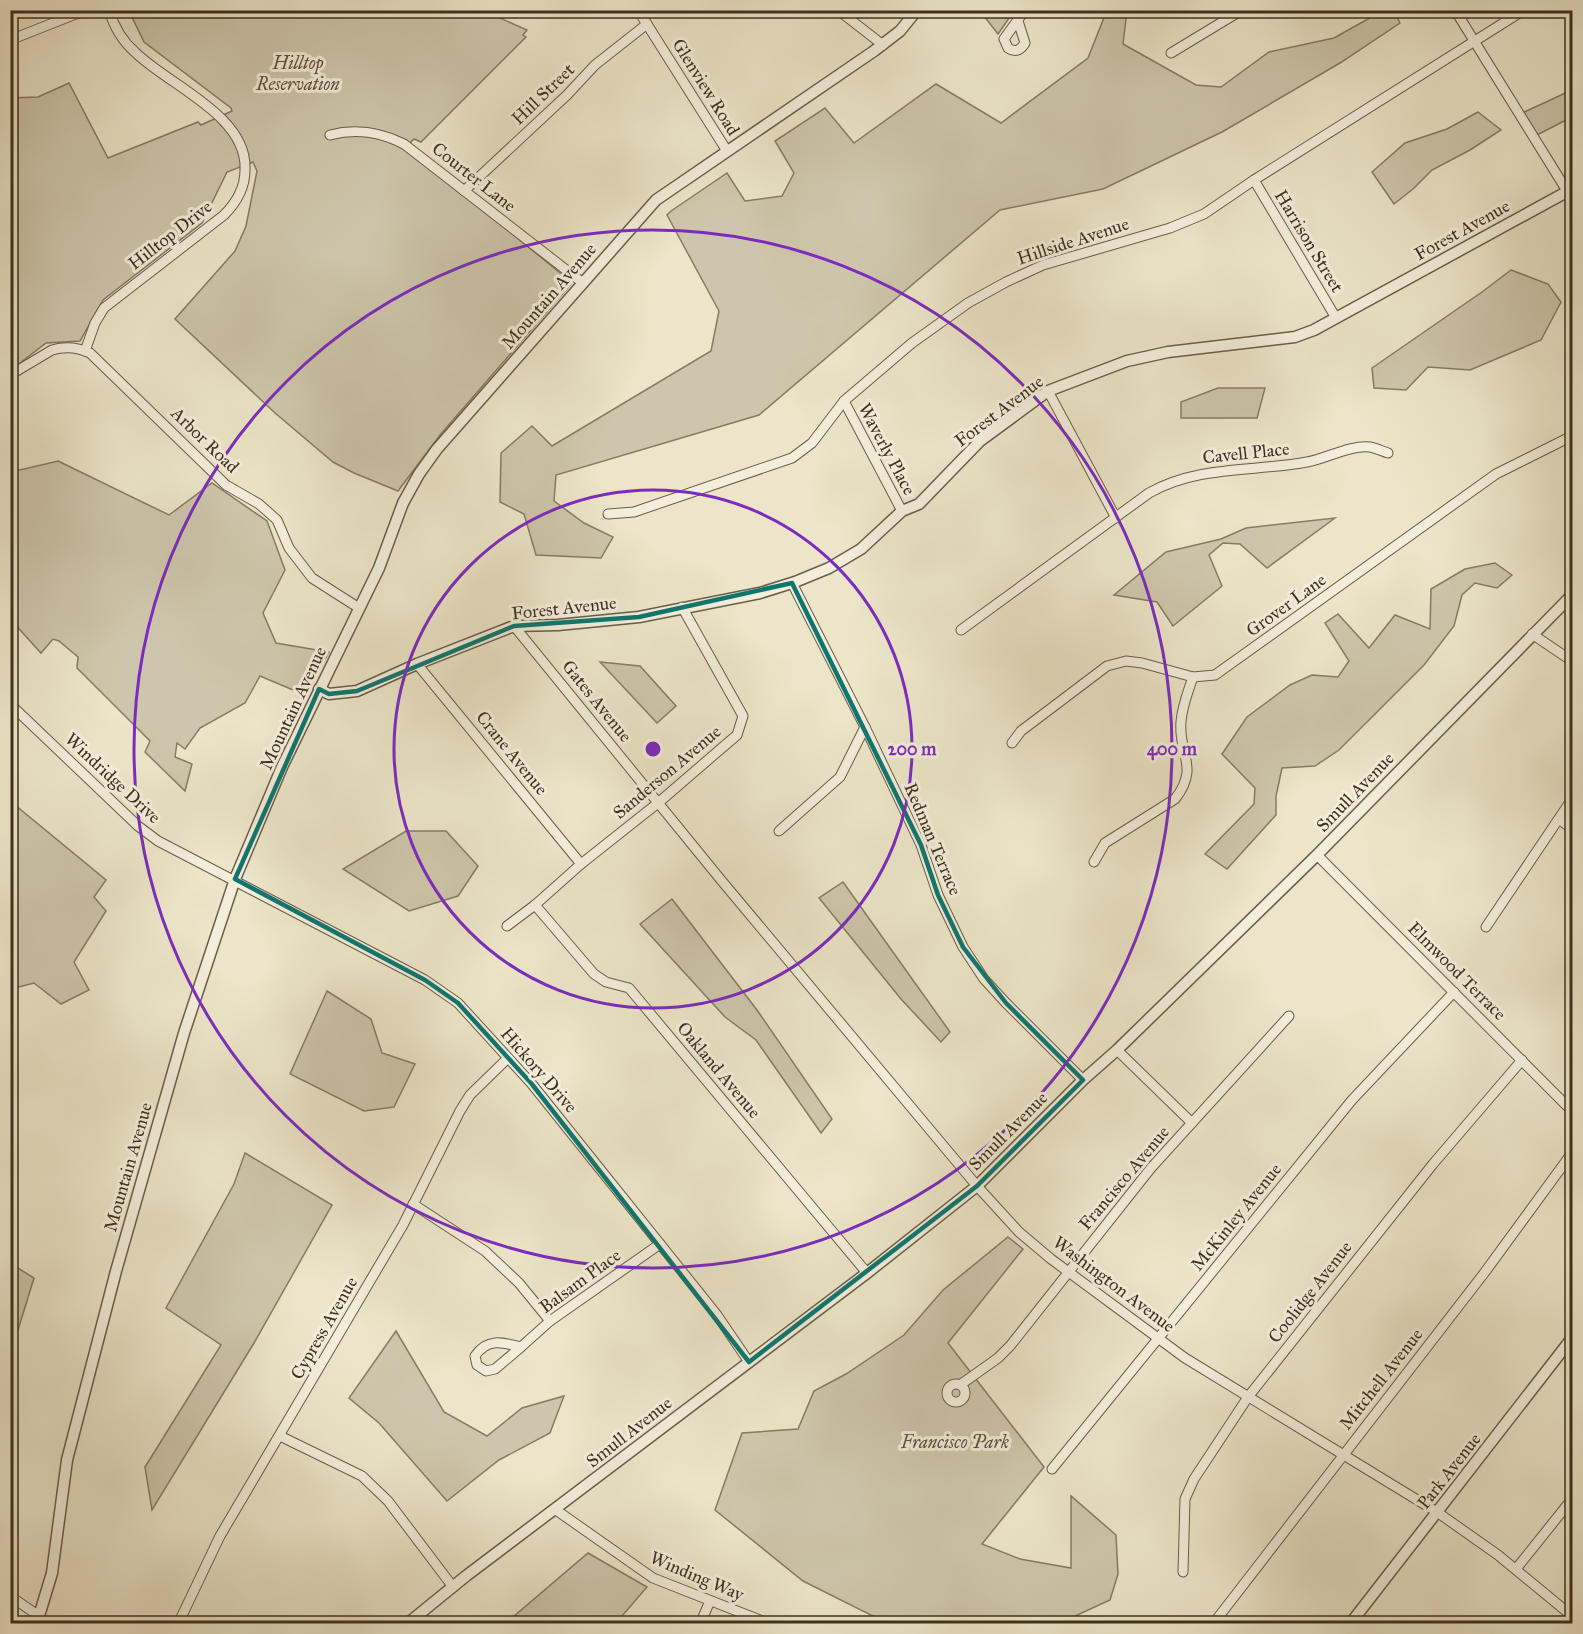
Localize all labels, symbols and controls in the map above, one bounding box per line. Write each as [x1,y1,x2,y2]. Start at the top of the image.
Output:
street label: Glenview Road [668,35,744,139]
park label: Hilltop Reservation [255,52,340,95]
street label: Hill Street [507,58,579,129]
street label: Courter Lane [428,137,520,217]
street label: Harrison Street [1270,186,1349,297]
street label: Hilltop Drive [124,195,216,275]
street label: Forest Avenue [1411,195,1513,265]
street label: Hillside Avenue [1014,213,1132,269]
street label: Mountain Avenue [497,238,601,354]
street label: Forest Avenue [950,370,1048,452]
street label: Waverly Place [854,399,920,499]
street label: Arbor Road [166,402,243,478]
street label: Cavell Place [1202,438,1290,468]
street label: Grover Lane [1242,569,1330,641]
street label: Forest Avenue [510,592,618,624]
street label: Mountain Avenue [255,643,331,773]
street label: Gates Avenue [557,656,637,746]
street label: Crane Avenue [471,707,553,799]
street label: Sanderson Avenue [608,720,726,824]
street label: Windridge Drive [60,728,165,829]
text: 200 m [888,738,937,760]
text: 400 m [1147,738,1198,761]
centre of rings [643,739,663,759]
street label: Smull Avenue [1311,747,1399,837]
street label: Redman Terrace [899,779,967,899]
street label: Elmwood Terrace [1403,917,1511,1025]
street label: Oakland Avenue [672,1017,766,1123]
street label: Hickory Drive [496,1023,582,1117]
street label: Smull Avenue [964,1087,1052,1175]
street label: Mountain Avenue [99,1100,157,1234]
street label: Francisco Avenue [1074,1121,1174,1235]
street label: McKinley Avenue [1186,1159,1286,1275]
street label: Washington Avenue [1048,1231,1179,1338]
street label: Coolidge Avenue [1263,1237,1357,1348]
street label: Balsam Place [535,1244,625,1318]
street label: Cypress Avenue [286,1273,362,1383]
street label: Mitchell Avenue [1335,1324,1427,1434]
street label: Smull Avenue [582,1392,676,1472]
street label: Park Avenue [1412,1429,1486,1513]
park label: Francisco Park [900,1431,1009,1453]
street label: Winding Way [646,1546,748,1607]

